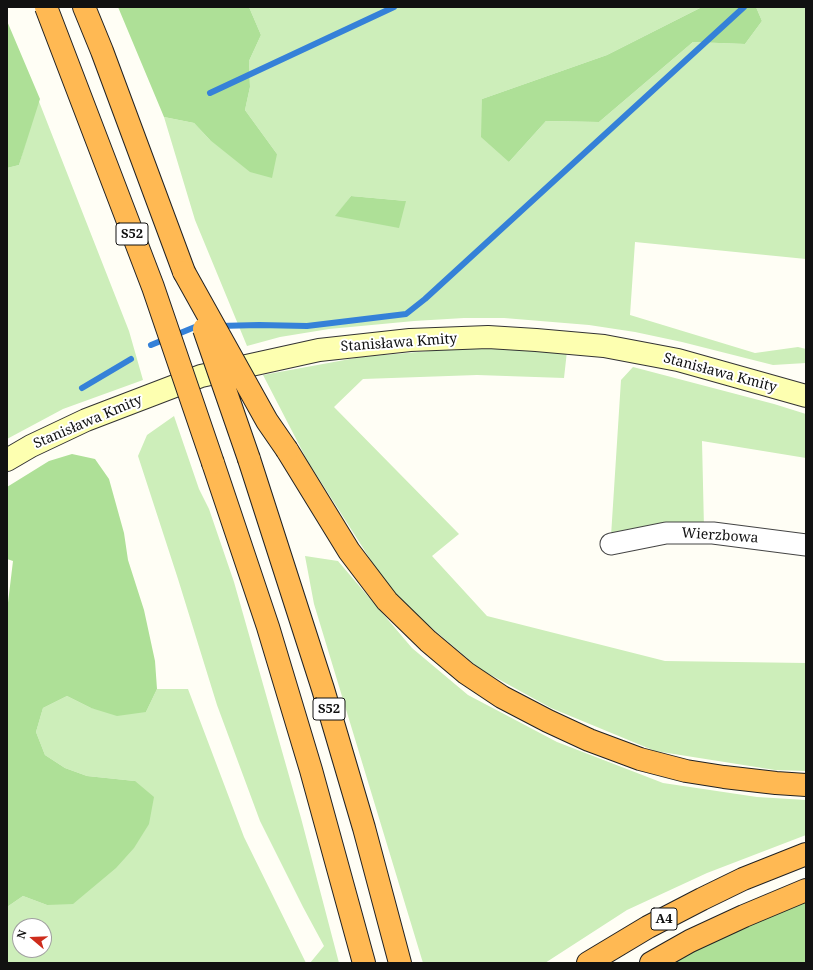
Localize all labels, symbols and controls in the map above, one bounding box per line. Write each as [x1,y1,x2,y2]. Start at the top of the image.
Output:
road number: S52 [116,223,148,245]
street label: Stanisława Kmity [340,331,458,355]
street label: Stanisława Kmity [662,350,778,396]
street label: Stanisława Kmity [31,391,145,453]
street label: Wierzbowa [681,525,759,547]
road number: S52 [313,698,345,720]
road number: A4 [651,908,677,930]
north arrow [12,918,52,958]
text: N [13,928,30,941]

